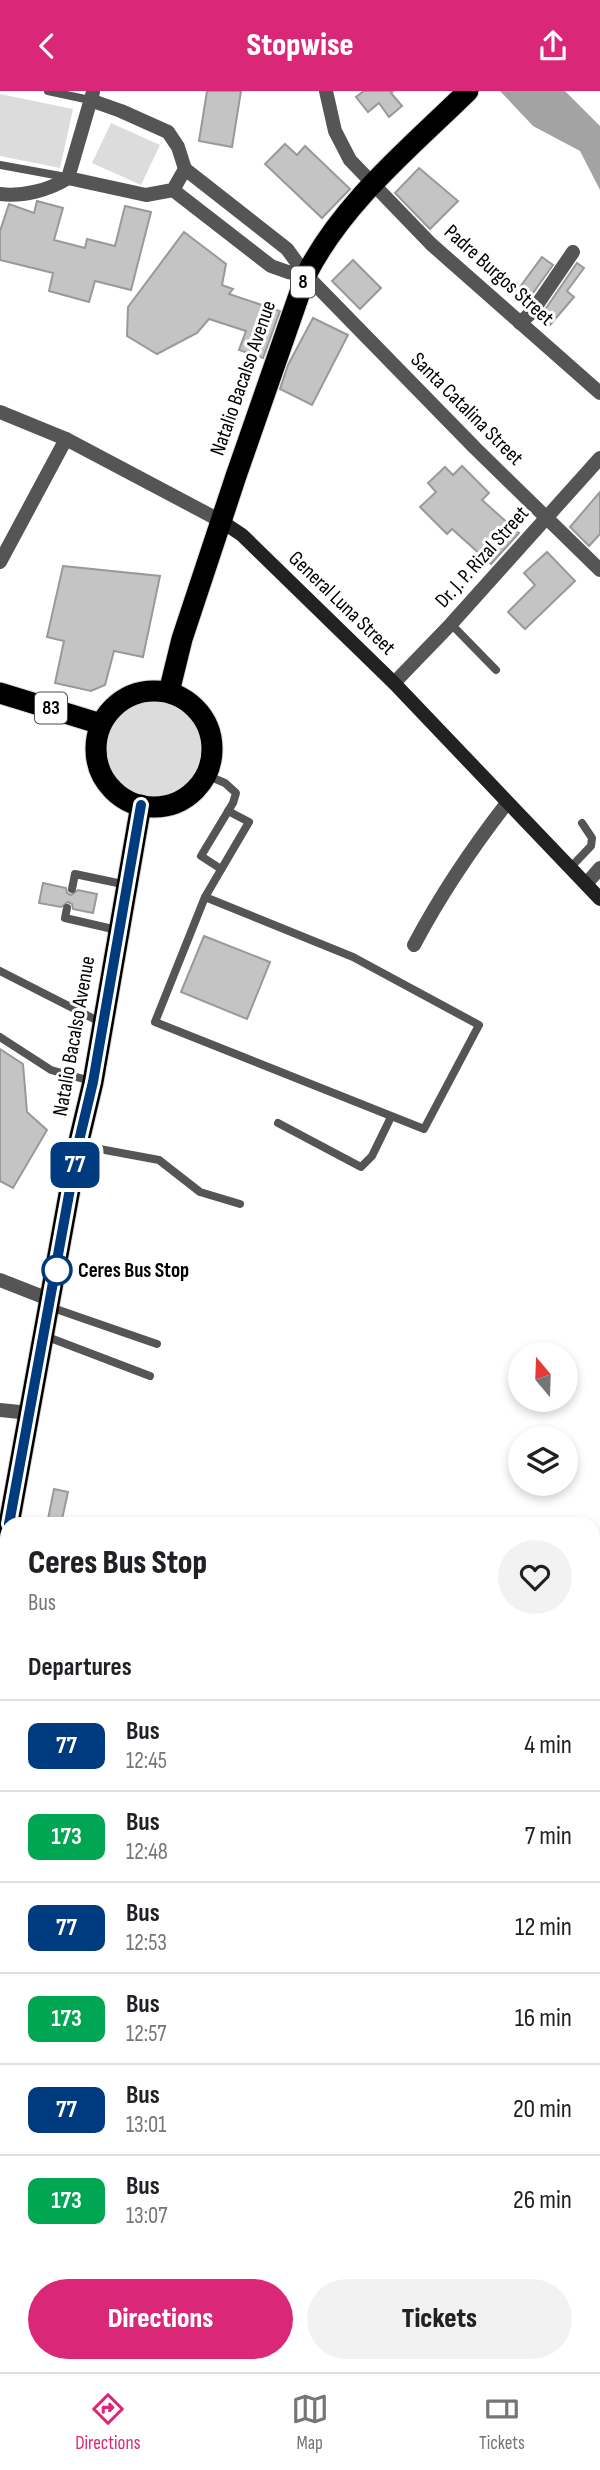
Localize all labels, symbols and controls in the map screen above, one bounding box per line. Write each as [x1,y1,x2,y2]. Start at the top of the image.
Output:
text: Stopwise [246,26,354,65]
icon: back [28,27,66,65]
icon: share [534,27,572,65]
street label: Padre Burgos Street [439,219,559,331]
road number: 8 [291,267,315,297]
street label: Natalio Bacalso Avenue [205,297,281,459]
street label: Santa Catalina Street [405,347,529,471]
street label: Dr. J. P. Rizal Street [430,501,534,613]
street label: General Luna Street [283,546,401,660]
road number: 83 [35,693,67,723]
street label: Natalio Bacalso Avenue [48,954,100,1118]
line badge: 77 [43,1142,106,1188]
text: 77 [64,1150,86,1179]
marker: Ceres Bus Stop [42,1255,72,1285]
place label: Ceres Bus Stop [78,1258,189,1283]
north arrow [508,1342,578,1412]
map controls [508,1342,578,1496]
button: layers [508,1426,578,1496]
button: heart [498,1540,572,1614]
text: Ceres Bus Stop [28,1543,207,1583]
text: Bus [28,1589,56,1617]
text: Departures [28,1652,132,1683]
text: Bus [126,1716,160,1747]
text: 4 min [524,1730,572,1761]
text: 77 [56,1731,77,1760]
text: 12:45 [126,1747,167,1775]
text: Bus [126,1807,160,1838]
text: 7 min [525,1821,572,1852]
text: 173 [51,1822,82,1851]
text: 12:48 [126,1838,168,1866]
text: Bus [126,1898,160,1929]
text: 12 min [515,1912,572,1943]
text: 77 [56,1913,77,1942]
text: 12:53 [126,1929,167,1957]
text: Bus [126,1989,160,2020]
text: 16 min [515,2003,572,2034]
text: 173 [51,2004,82,2033]
text: 12:57 [126,2020,166,2048]
text: Bus [126,2080,160,2111]
text: 20 min [513,2094,572,2125]
text: 77 [56,2095,77,2124]
text: 13:01 [126,2111,166,2139]
text: Bus [126,2171,160,2202]
text: 26 min [513,2185,572,2216]
text: 173 [51,2186,82,2215]
text: 13:07 [126,2202,167,2230]
button: Directions [28,2279,293,2359]
button: Tickets [307,2279,572,2359]
tab: Directions [75,2390,140,2455]
tab: Map [291,2390,329,2455]
tab: Tickets [479,2390,525,2455]

